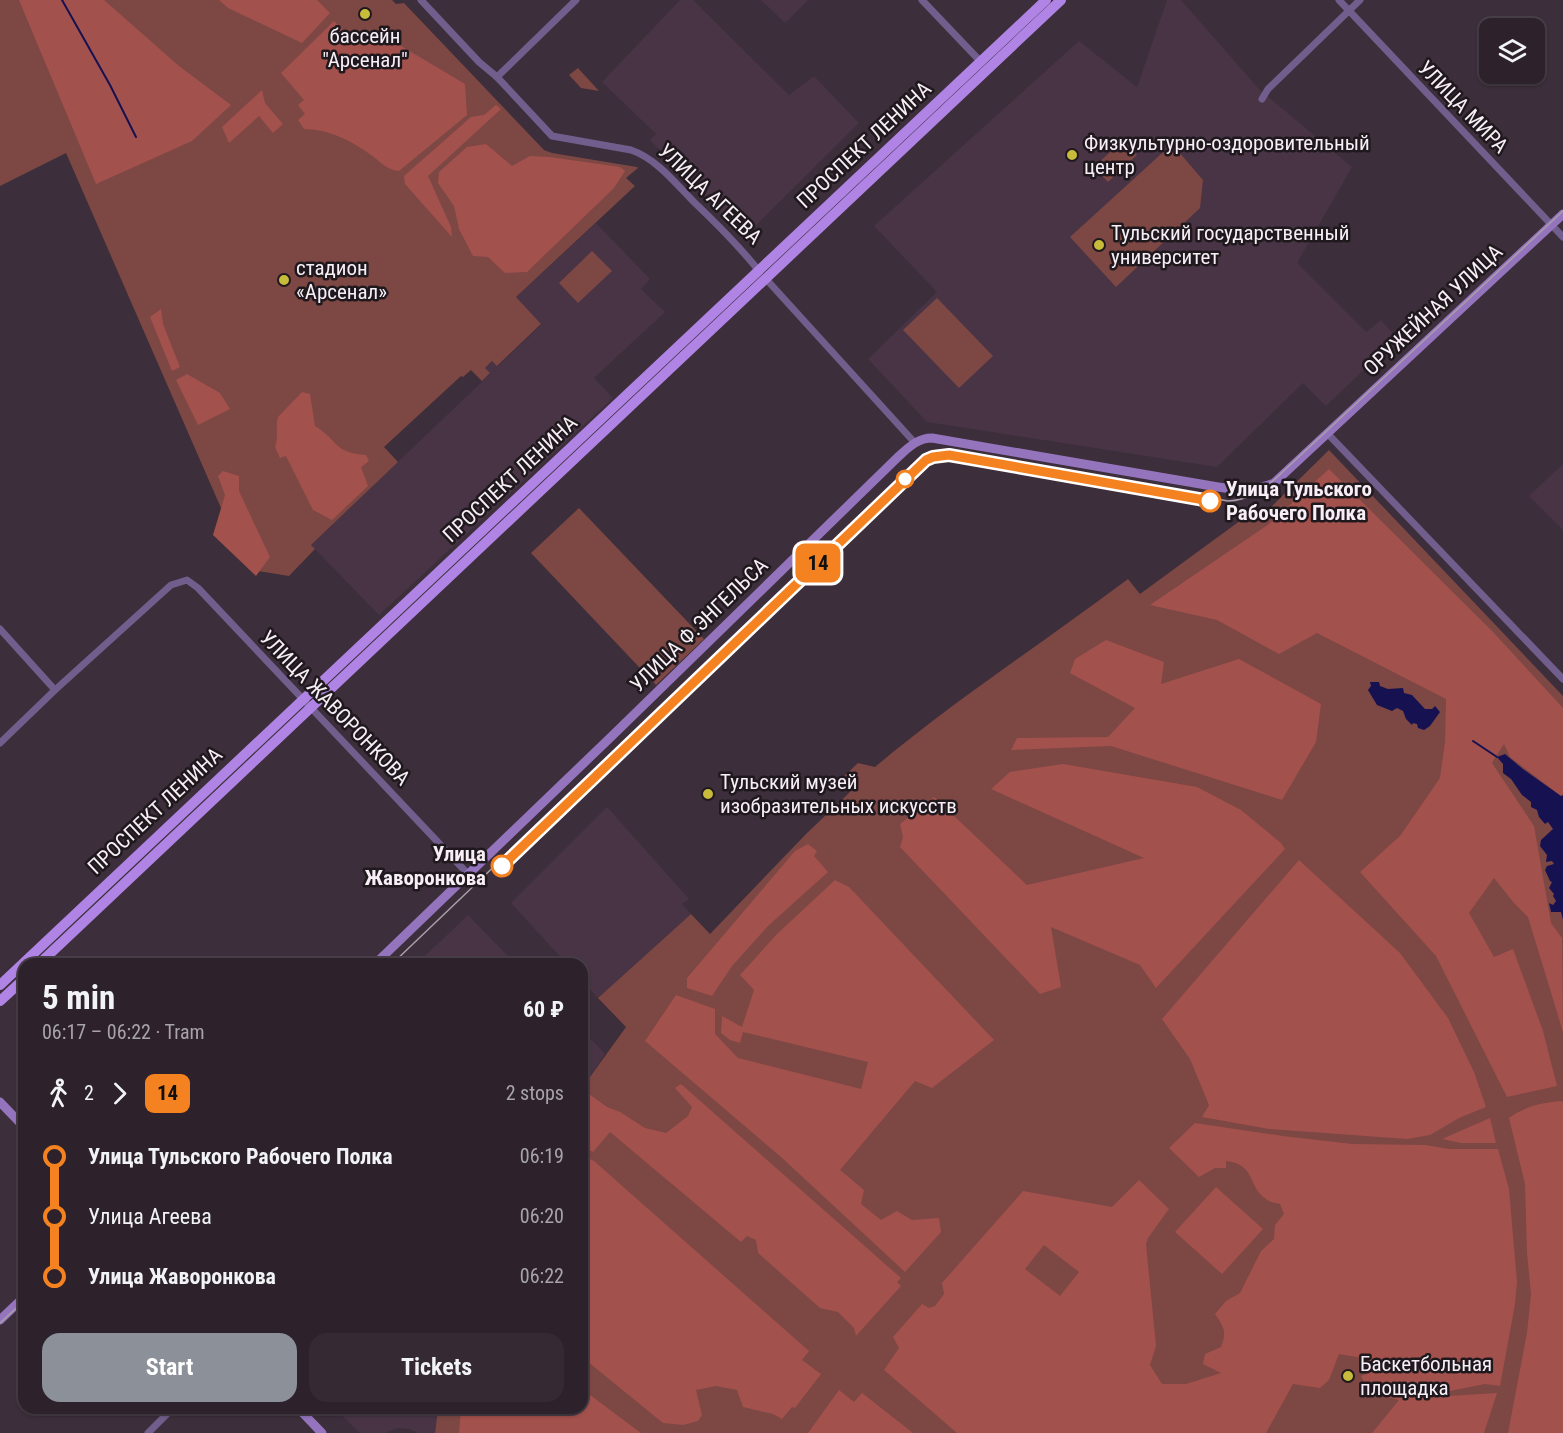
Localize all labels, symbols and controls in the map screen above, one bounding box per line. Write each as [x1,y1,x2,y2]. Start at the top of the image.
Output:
marker: бассейн "Арсенал" [358,7,372,21]
map controls [1479,18,1545,84]
button: layers [1479,18,1545,84]
place label: бассейн "Арсенал" [322,24,408,72]
street label: УЛИЦА МИРА [1413,56,1513,158]
street label: ПРОСПЕКТ ЛЕНИНА [792,77,936,213]
place label: Физкультурно-оздоровительный центр [1084,131,1370,179]
street label: УЛИЦА АГЕЕВА [653,139,767,249]
marker: Физкультурно-оздоровительный центр [1065,148,1079,162]
place label: Тульский государственный университет [1111,221,1349,269]
marker: Тульский государственный университет [1092,238,1106,252]
street label: ОРУЖЕЙНАЯ УЛИЦА [1359,240,1507,380]
place label: стадион «Арсенал» [296,256,387,304]
marker: стадион «Арсенал» [277,273,291,287]
street label: ПРОСПЕКТ ЛЕНИНА [438,411,582,547]
unlabelled marker [896,470,914,488]
place label: Улица Тульского Рабочего Полка [1226,477,1372,525]
marker: Улица Тульского Рабочего Полка [1199,490,1221,512]
line badge: 14 [791,544,845,582]
text: 14 [807,551,829,575]
street label: УЛИЦА Ф.ЭНГЕЛЬСА [625,553,773,697]
street label: УЛИЦА ЖАВОРОНКОВА [255,626,415,790]
street label: ПРОСПЕКТ ЛЕНИНА [83,743,227,879]
place label: Тульский музей изобразительных искусств [720,770,957,818]
marker: Тульский музей изобразительных искусств [701,787,715,801]
place label: Улица Жаворонкова [365,842,486,890]
marker: Улица Жаворонкова [491,855,513,877]
text: 5 min [42,978,115,1017]
text: 60 ₽ [523,997,564,1022]
text: 06:17 – 06:22 · Tram [42,1020,205,1044]
icon: walk [42,1077,75,1110]
icon: forward [103,1077,136,1110]
text: 2 [84,1081,94,1105]
text: 14 [157,1081,178,1105]
text: 2 stops [506,1081,564,1105]
text: Улица Тульского Рабочего Полка [88,1144,393,1169]
text: 06:19 [520,1144,564,1168]
text: Улица Агеева [88,1204,212,1229]
text: 06:20 [520,1204,564,1228]
text: Улица Жаворонкова [88,1264,276,1289]
text: 06:22 [520,1264,564,1288]
button: Start [42,1333,297,1402]
button: Tickets [309,1333,564,1402]
place label: Баскетбольная площадка [1360,1352,1492,1400]
marker: Баскетбольная площадка [1341,1369,1355,1383]

